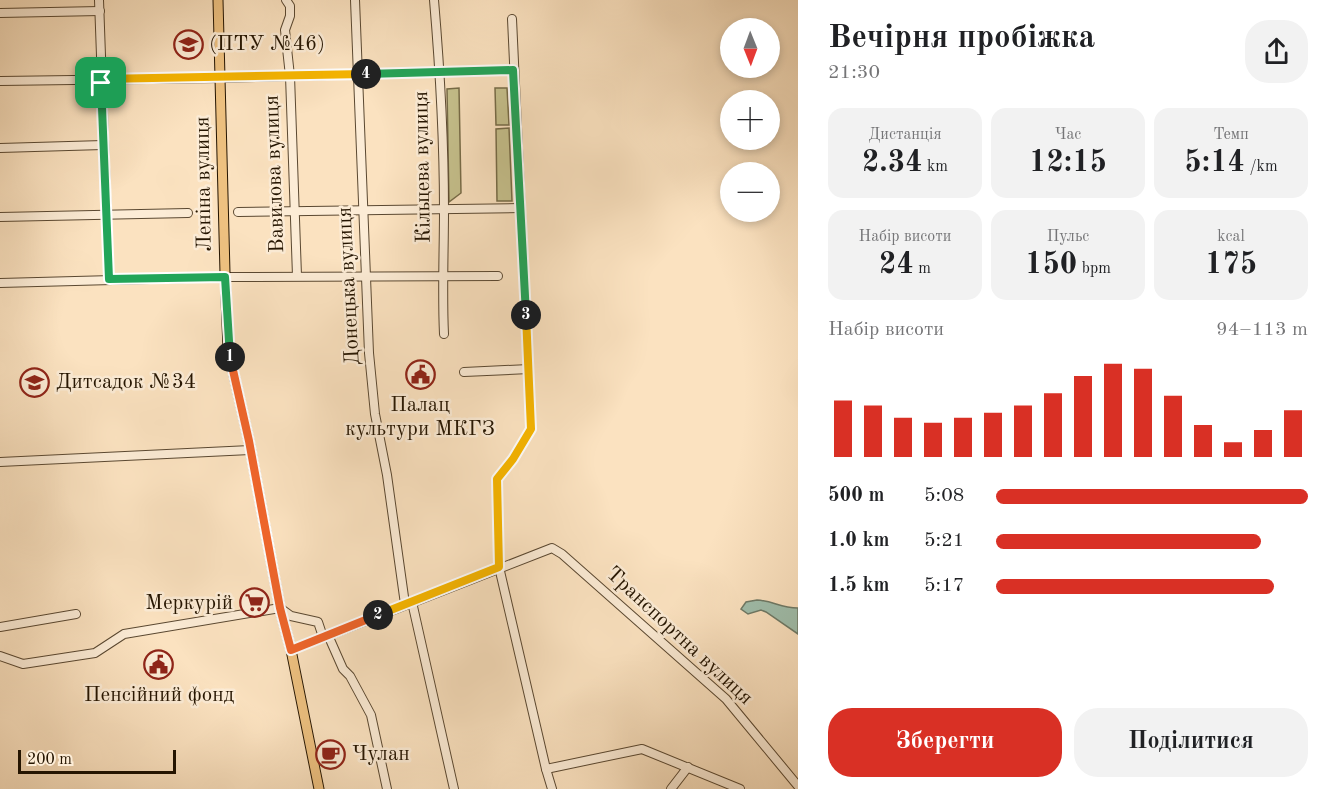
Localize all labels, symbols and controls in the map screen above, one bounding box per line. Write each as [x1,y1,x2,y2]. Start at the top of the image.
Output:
north arrow [720,18,780,78]
map controls [720,18,780,222]
button: share [1245,20,1308,83]
text: Вечірня пробіжка [828,22,1095,55]
school or university icon: (ПТУ №46) [172,28,204,60]
place label: (ПТУ №46) [209,34,325,55]
pin [75,57,126,108]
pin: 4 [351,59,381,89]
text: 21:30 [828,63,880,83]
icon: arrive [84,66,117,99]
text: 4 [361,66,371,82]
button: + [720,90,780,150]
street label: Кільцева вулиця [411,91,435,243]
street label: Вавилова вулиця [262,95,288,253]
street label: Леніна вулиця [192,116,216,252]
text: Дистанція [868,127,942,143]
text: Час [1055,127,1081,143]
text: Темп [1213,127,1249,143]
text: 2.34 [862,148,923,178]
text: 12:15 [1029,148,1107,178]
text: 5:14 [1184,148,1245,178]
text: km [923,159,948,175]
text: /km [1245,159,1278,175]
button: − [720,162,780,222]
street label: Донецька вулиця [334,206,364,366]
text: Набір висоти [859,229,951,245]
text: Пульс [1047,229,1089,245]
text: kcal [1217,229,1245,245]
text: 24 [879,250,914,280]
text: 150 [1025,250,1077,280]
text: 175 [1205,250,1257,280]
text: m [914,261,931,277]
text: bpm [1077,261,1111,277]
pin: 3 [511,300,541,330]
text: 3 [521,307,531,323]
text: Набір висоти [828,320,944,340]
text: 94–113 m [1216,320,1308,340]
pin: 1 [215,342,245,372]
text: 1 [225,349,235,365]
public building icon: Палац культури МКГЗ [404,358,436,390]
school or university icon: Дитсадок №34 [19,366,51,398]
place label: Дитсадок №34 [56,372,196,393]
place label: Палац культури МКГЗ [345,395,495,440]
text: 500 m [828,486,884,506]
text: 5:08 [924,486,964,506]
text: 1.0 km [828,531,890,551]
text: 5:21 [924,531,964,551]
street label: Транспортна вулиця [602,563,756,709]
text: 1.5 km [828,576,890,596]
text: 5:17 [924,576,964,596]
supermarket icon: Меркурій [238,587,270,619]
place label: Меркурій [145,593,233,614]
pin: 2 [363,600,393,630]
text: 2 [373,607,383,623]
public building icon: Пенсійний фонд [143,648,175,680]
place label: Пенсійний фонд [84,685,235,706]
button: Зберегти [828,708,1062,777]
button: Поділитися [1074,708,1308,777]
cafe icon: Чулан [315,738,347,770]
place label: Чулан [352,744,410,765]
scale bar [18,747,176,774]
text: 200 m [27,752,72,768]

